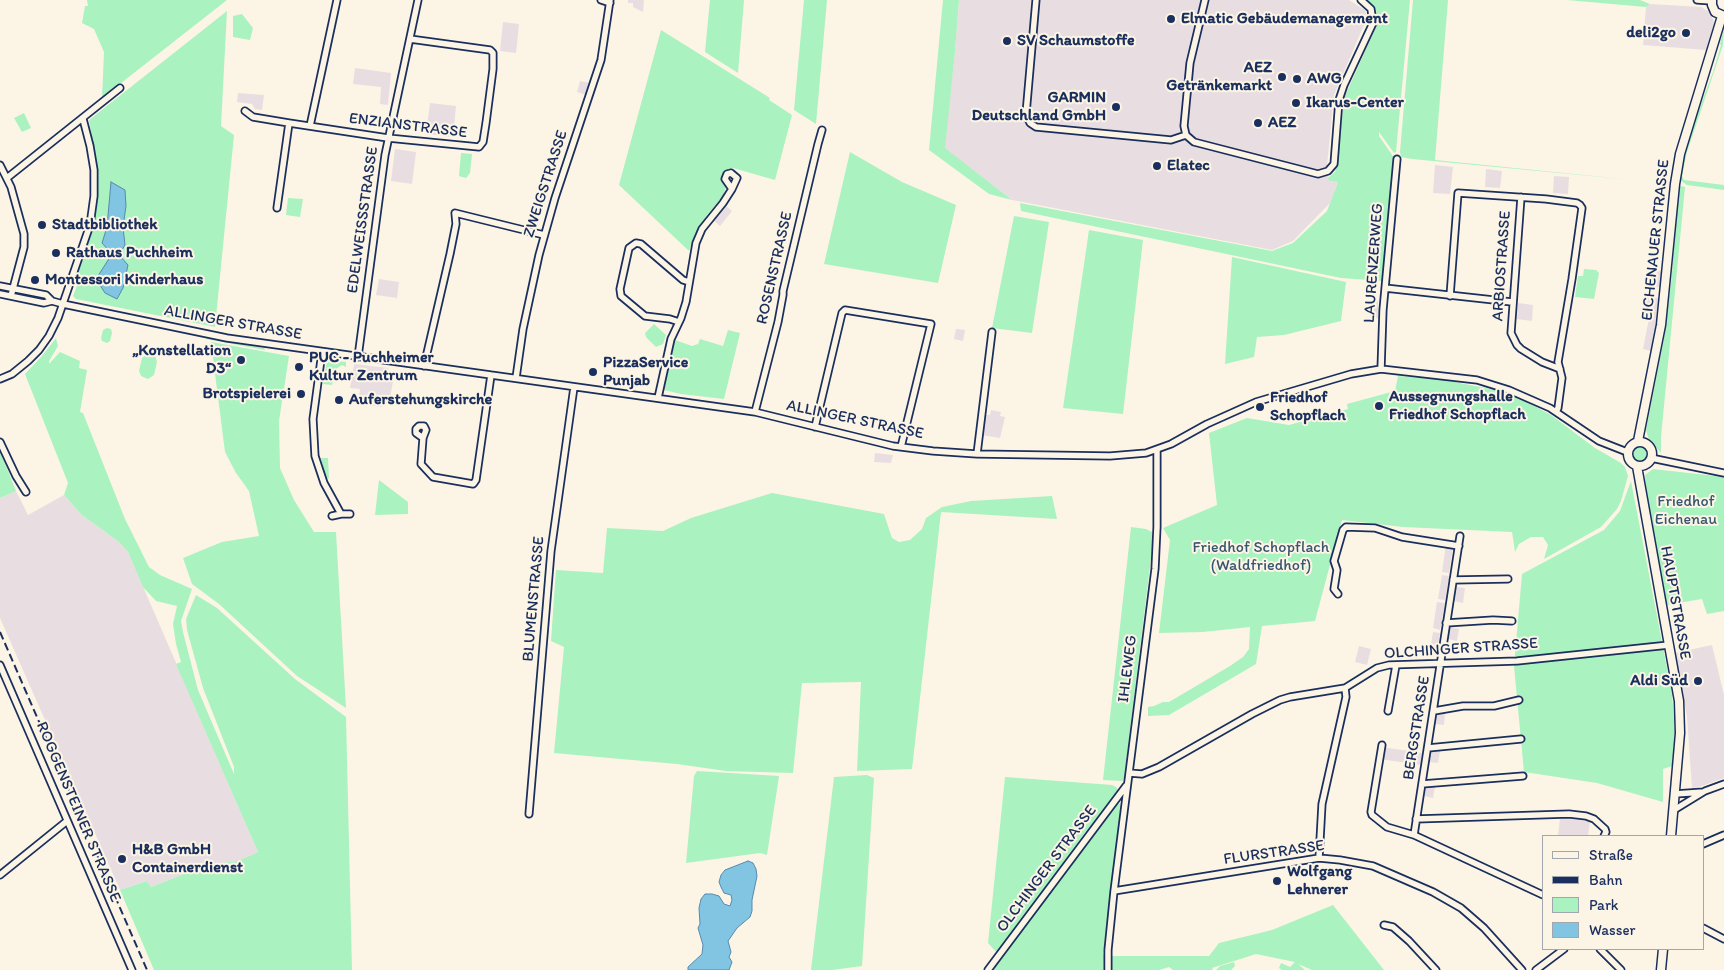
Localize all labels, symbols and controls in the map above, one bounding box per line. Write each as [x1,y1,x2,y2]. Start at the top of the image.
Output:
place label: Elmatic Gebäudemanagement [1181,9,1388,29]
marker: Elmatic Gebäudemanagement [1165,13,1177,25]
place label: deli2go [1626,23,1676,43]
marker: deli2go [1680,27,1692,39]
place label: SV Schaumstoffe [1017,31,1135,51]
marker: SV Schaumstoffe [1001,35,1013,47]
place label: AEZ Getränkemarkt [1166,58,1272,96]
place label: AWG [1307,69,1342,89]
marker: AEZ Getränkemarkt [1276,71,1288,83]
marker: AWG [1291,73,1303,85]
place label: GARMIN Deutschland GmbH [972,88,1106,126]
place label: Ikarus-Center [1306,93,1404,113]
marker: Ikarus-Center [1290,97,1302,109]
marker: GARMIN Deutschland GmbH [1110,101,1122,113]
street label: ENZIANSTRASSE [348,109,468,143]
place label: AEZ [1268,113,1296,133]
marker: AEZ [1252,117,1264,129]
street label: ZWEIGSTRASSE [520,128,572,240]
street label: EDELWEISSSTRASSE [343,145,383,295]
place label: Elatec [1167,156,1210,176]
street label: EICHENAUER STRASSE [1638,158,1674,322]
marker: Elatec [1151,160,1163,172]
street label: LAURENZERWEG [1360,202,1388,324]
street label: ROSENSTRASSE [753,210,797,326]
street label: ARBIOSTRASSE [1489,210,1515,322]
place label: Stadtbibliothek [52,215,157,235]
marker: Stadtbibliothek [36,219,48,231]
place label: Rathaus Puchheim [66,243,193,263]
marker: Rathaus Puchheim [50,247,62,259]
place label: Montessori Kinderhaus [45,270,203,290]
marker: Montessori Kinderhaus [29,274,41,286]
street label: ALLINGER STRASSE [162,301,304,345]
place label: „Konstellation D3“ [132,341,231,379]
place label: PUC - Puchheimer Kultur Zentrum [309,348,434,386]
place label: PizzaService Punjab [603,353,688,391]
marker: „Konstellation D3“ [235,354,247,366]
marker: PUC - Puchheimer Kultur Zentrum [293,361,305,373]
marker: PizzaService Punjab [587,366,599,378]
place label: Brotspielerei [202,384,291,404]
place label: Aussegnungshalle Friedhof Schopflach [1389,387,1526,425]
marker: Brotspielerei [295,388,307,400]
place label: Friedhof Schopflach [1270,388,1346,426]
place label: Auferstehungskirche [349,390,492,410]
marker: Auferstehungskirche [333,394,345,406]
street label: ALLINGER STRASSE [785,396,925,444]
marker: Aussegnungshalle Friedhof Schopflach [1373,400,1385,412]
marker: Friedhof Schopflach [1254,401,1266,413]
park label: Friedhof Eichenau [1655,492,1717,530]
street label: BLUMENSTRASSE [519,535,549,663]
park label: Friedhof Schopflach (Waldfriedhof) [1193,538,1329,576]
street label: HAUPTSTRASSE [1656,545,1694,661]
street label: IHLEWEG [1114,634,1142,704]
street label: OLCHINGER STRASSE [1383,634,1539,664]
place label: Aldi Süd [1630,671,1688,691]
street label: BERGSTRASSE [1399,675,1435,781]
marker: Aldi Süd [1692,675,1704,687]
street label: ROGGENSTEINER STRASSE [31,719,125,905]
street label: OLCHINGER STRASSE [993,802,1101,936]
legend [1542,835,1704,950]
street label: FLURSTRASSE [1222,836,1326,870]
place label: H&B GmbH Containerdienst [132,840,243,878]
text: Straße [1589,846,1633,864]
marker: H&B GmbH Containerdienst [116,853,128,865]
place label: Wolfgang Lehnerer [1287,862,1352,900]
text: Bahn [1589,871,1623,889]
marker: Wolfgang Lehnerer [1271,875,1283,887]
text: Park [1589,896,1619,914]
text: Wasser [1589,921,1636,939]

